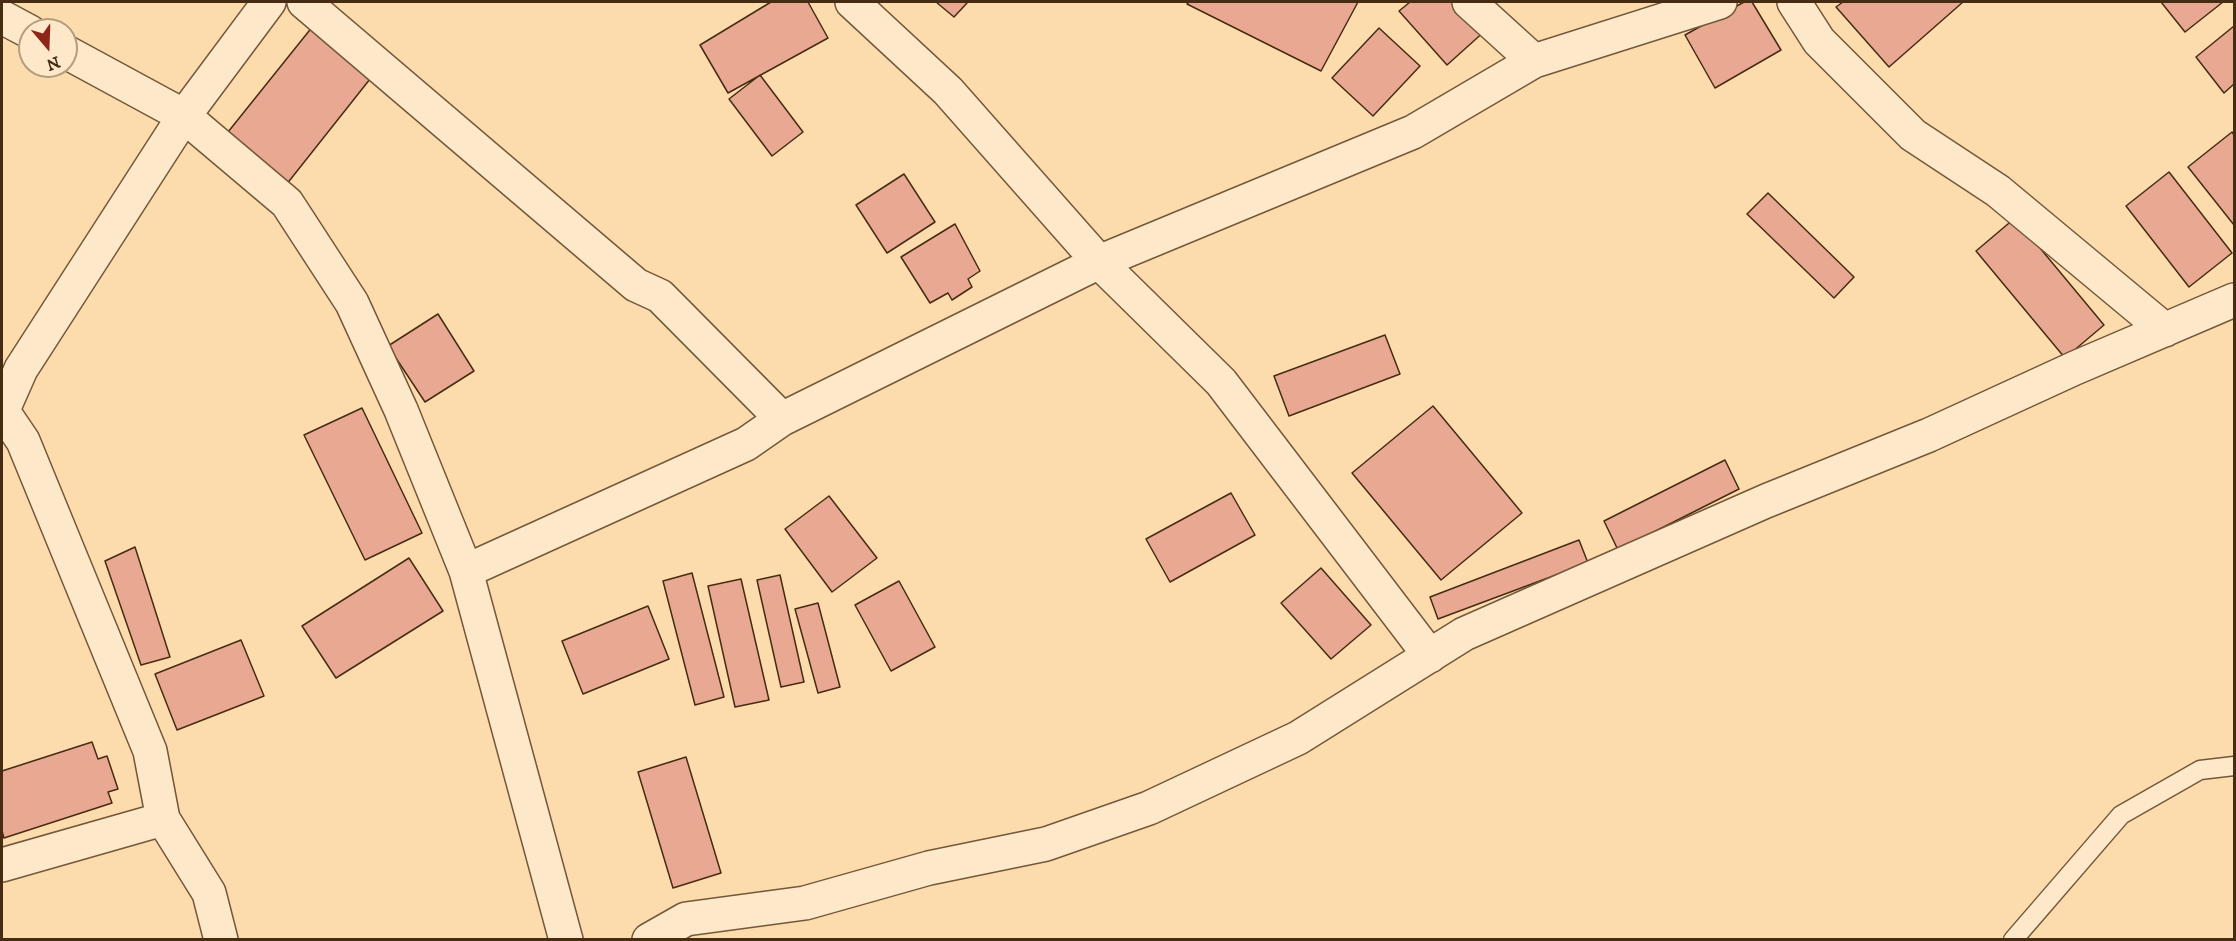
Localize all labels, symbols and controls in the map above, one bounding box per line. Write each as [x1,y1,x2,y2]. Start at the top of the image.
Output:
north arrow [18,18,78,78]
text: N [44,52,63,75]

